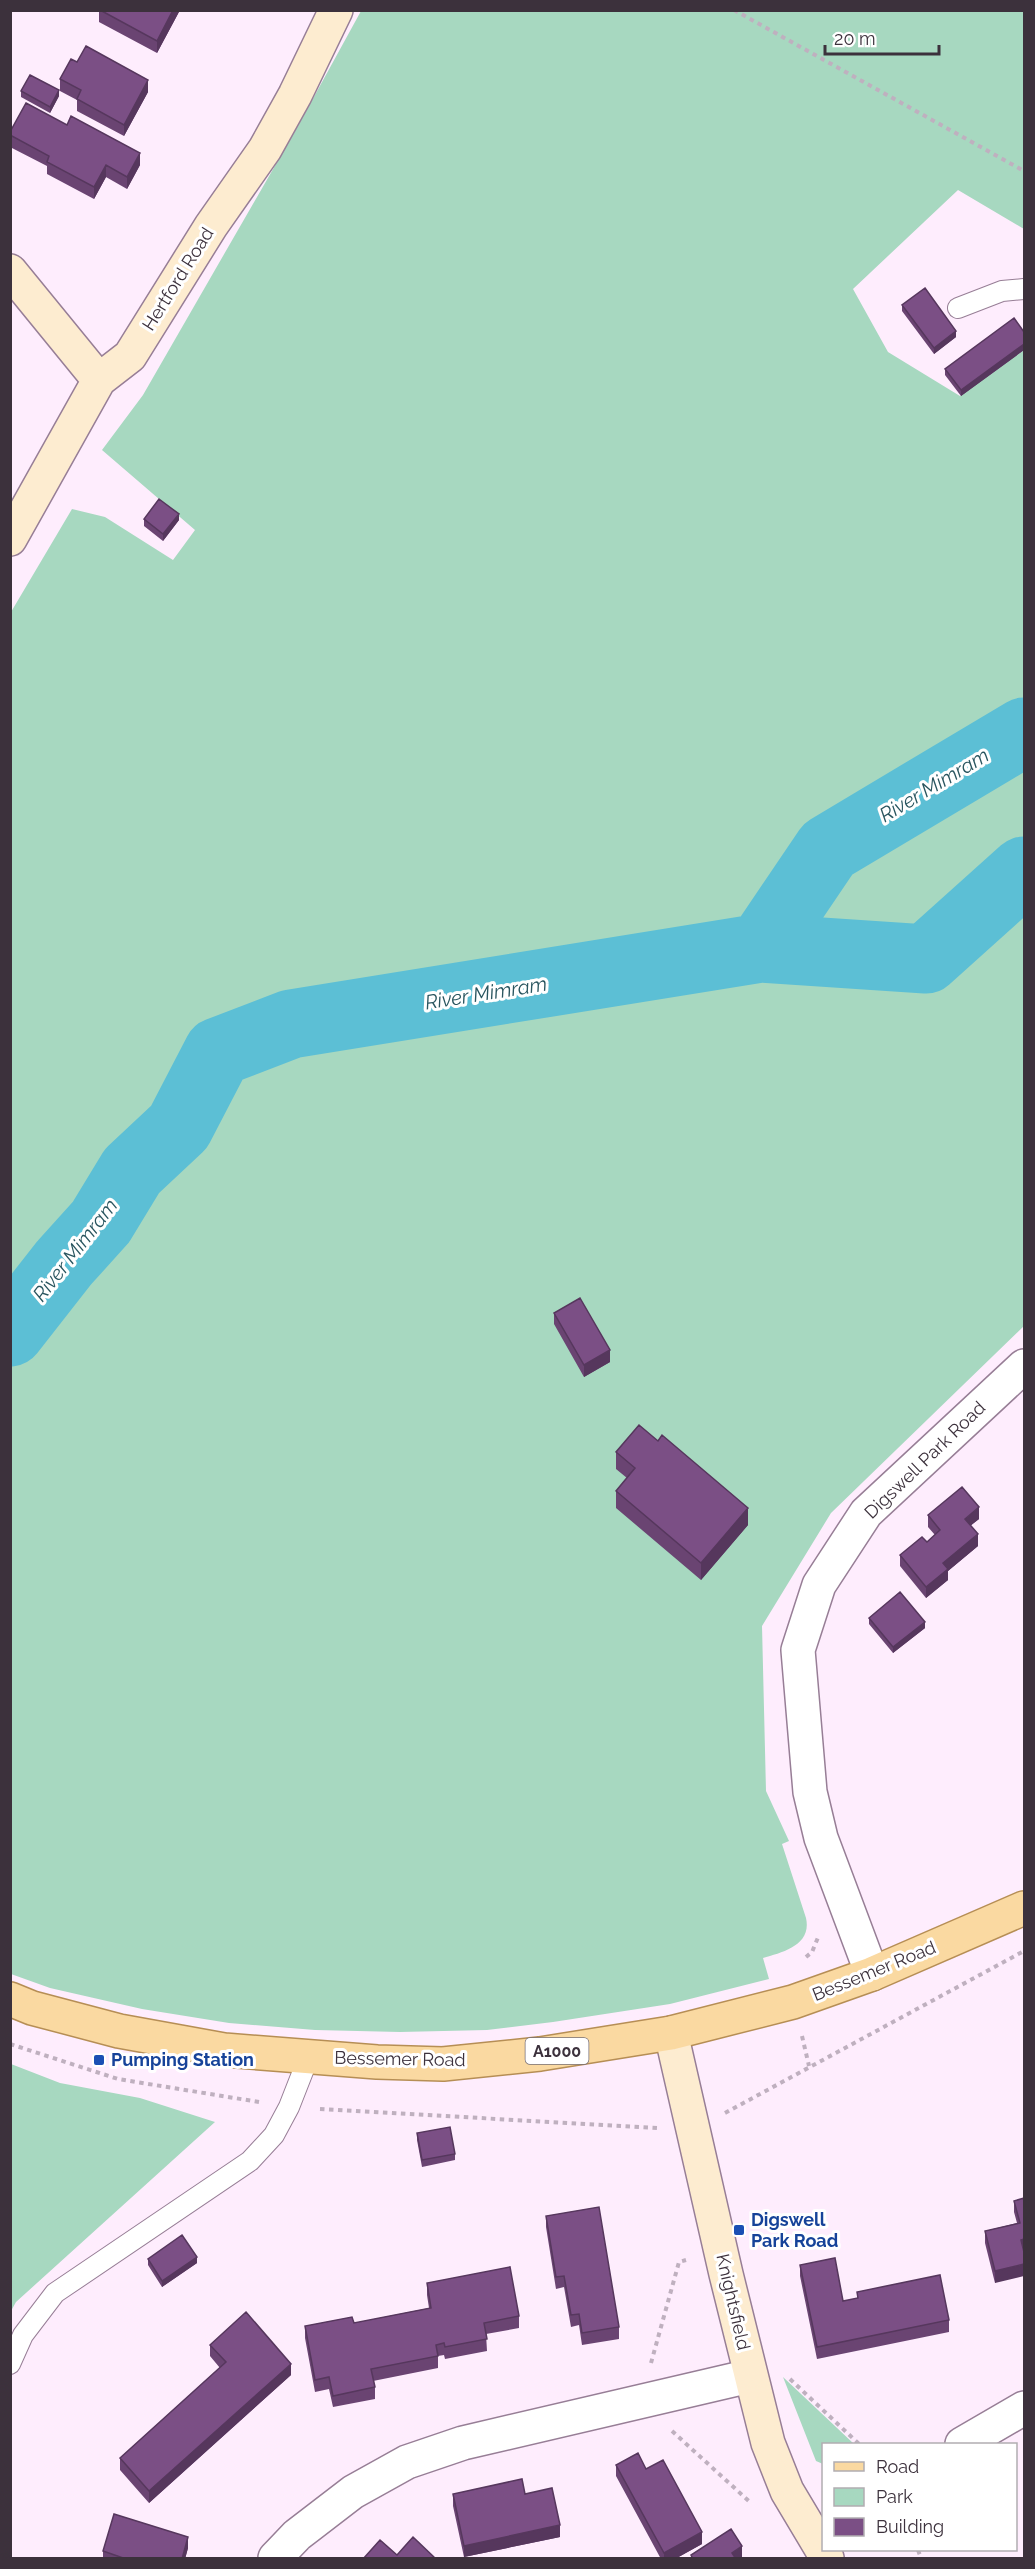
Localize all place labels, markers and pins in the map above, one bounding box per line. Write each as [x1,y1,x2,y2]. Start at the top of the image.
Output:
place label: Pumping Station [111,2049,254,2070]
marker: Pumping Station [92,2053,106,2067]
place label: Digswell Park Road [751,2209,838,2251]
marker: Digswell Park Road [732,2223,746,2237]

